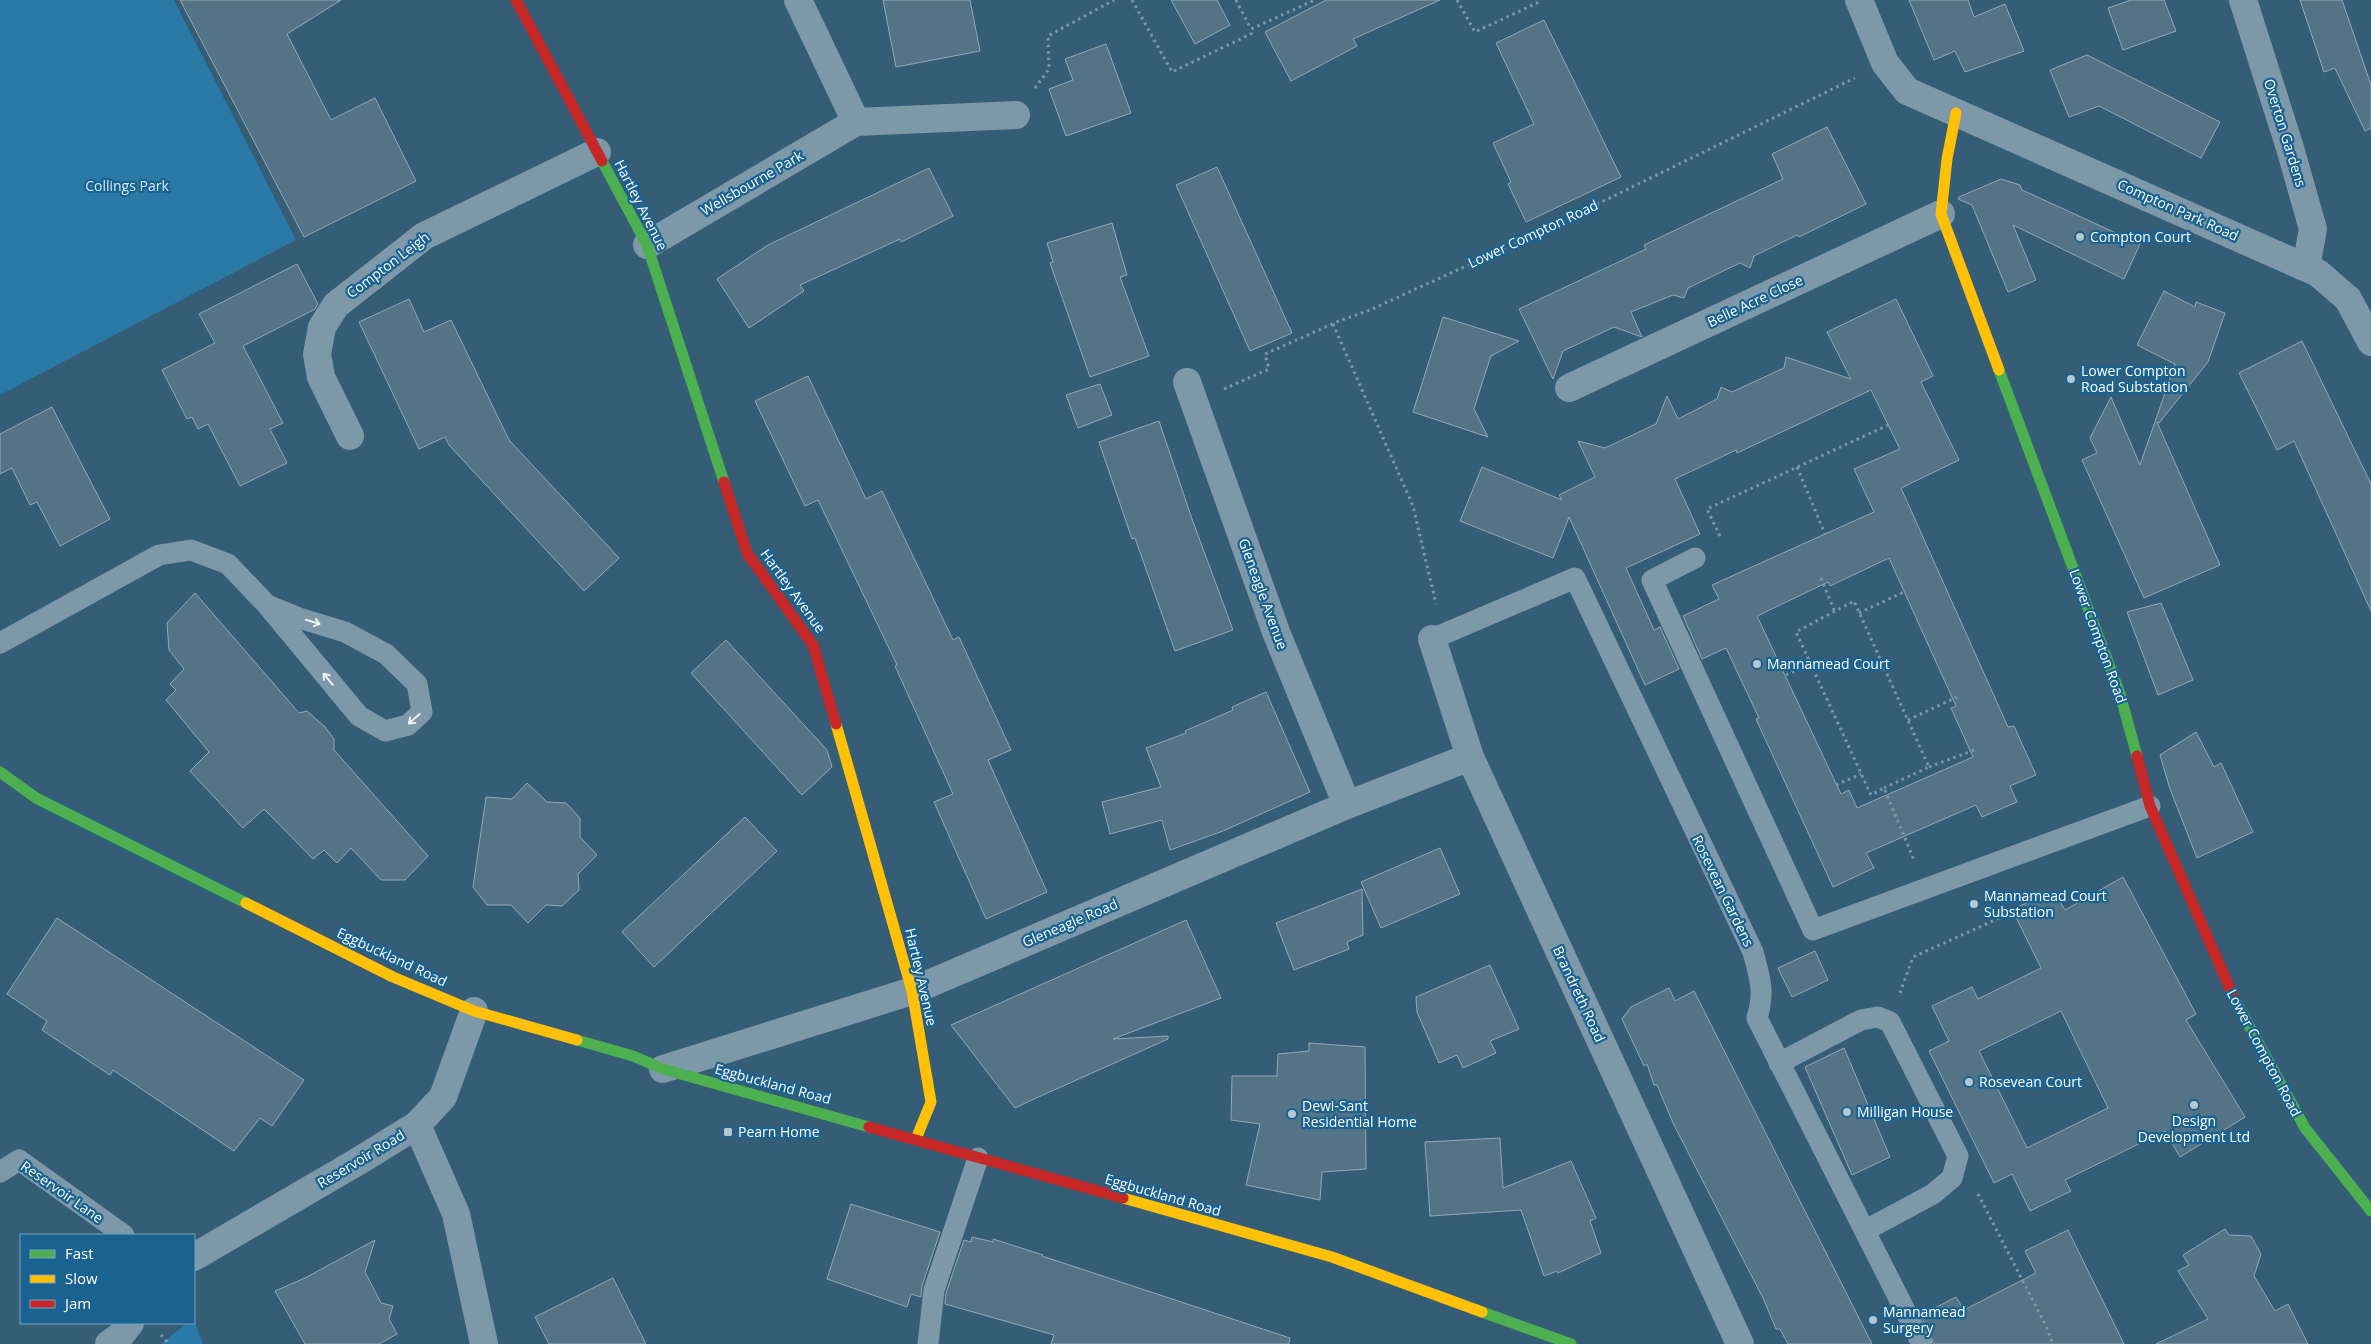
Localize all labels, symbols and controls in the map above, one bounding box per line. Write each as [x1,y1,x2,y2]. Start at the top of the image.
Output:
street label: Overton Gardens [2260,76,2311,190]
street label: Wellsbourne Park [697,145,807,220]
street label: Hartley Avenue [610,156,673,254]
street label: Compton Park Road [2115,174,2242,245]
park label: Collings Park [85,176,169,195]
street label: Lower Compton Road [1465,195,1601,272]
street label: Compton Leigh [342,227,433,302]
place label: Compton Court [2090,227,2191,246]
marker: Compton Court [2074,231,2086,243]
street label: Belle Acre Close [1704,270,1806,331]
place label: Lower Compton Road Substation [2081,361,2188,396]
marker: Lower Compton Road Substation [2065,373,2077,385]
street label: Gleneagle Avenue [1235,536,1292,652]
street label: Hartley Avenue [756,545,830,637]
street label: Lower Compton Road [2065,566,2132,706]
one-way arrow [304,618,320,628]
place label: Mannamead Court [1767,654,1890,673]
marker: Mannamead Court [1751,658,1763,670]
one-way arrow [323,672,334,685]
one-way arrow [408,713,421,725]
street label: Rosevean Gardens [1688,832,1759,950]
place label: Mannamead Court Substation [1984,886,2107,921]
street label: Gleneagle Road [1019,894,1120,951]
marker: Mannamead Court Substation [1968,898,1980,910]
street label: Eggbuckland Road [334,923,450,990]
street label: Hartley Avenue [901,926,942,1028]
street label: Brandreth Road [1549,943,1610,1045]
street label: Lower Compton Road [2223,986,2306,1120]
street label: Eggbuckland Road [713,1059,833,1108]
place label: Rosevean Court [1979,1072,2082,1091]
marker: Rosevean Court [1963,1076,1975,1088]
place label: Dewi-Sant Residential Home [1302,1096,1417,1131]
marker: Design Development Ltd [2188,1099,2200,1111]
place label: Milligan House [1857,1102,1953,1121]
marker: Milligan House [1841,1106,1853,1118]
marker: Dewi-Sant Residential Home [1286,1108,1298,1120]
place label: Design Development Ltd [2138,1111,2250,1146]
place label: Pearn Home [738,1122,820,1141]
street label: Reservoir Road [314,1125,408,1192]
marker: Pearn Home [722,1126,734,1138]
street label: Reservoir Lane [17,1156,107,1227]
street label: Eggbuckland Road [1103,1169,1223,1220]
legend [20,1234,195,1324]
text: Fast [65,1243,94,1263]
text: Slow [65,1268,98,1288]
text: Jam [63,1293,91,1313]
place label: Mannamead Surgery [1883,1302,1966,1337]
marker: Mannamead Surgery [1867,1314,1879,1326]

